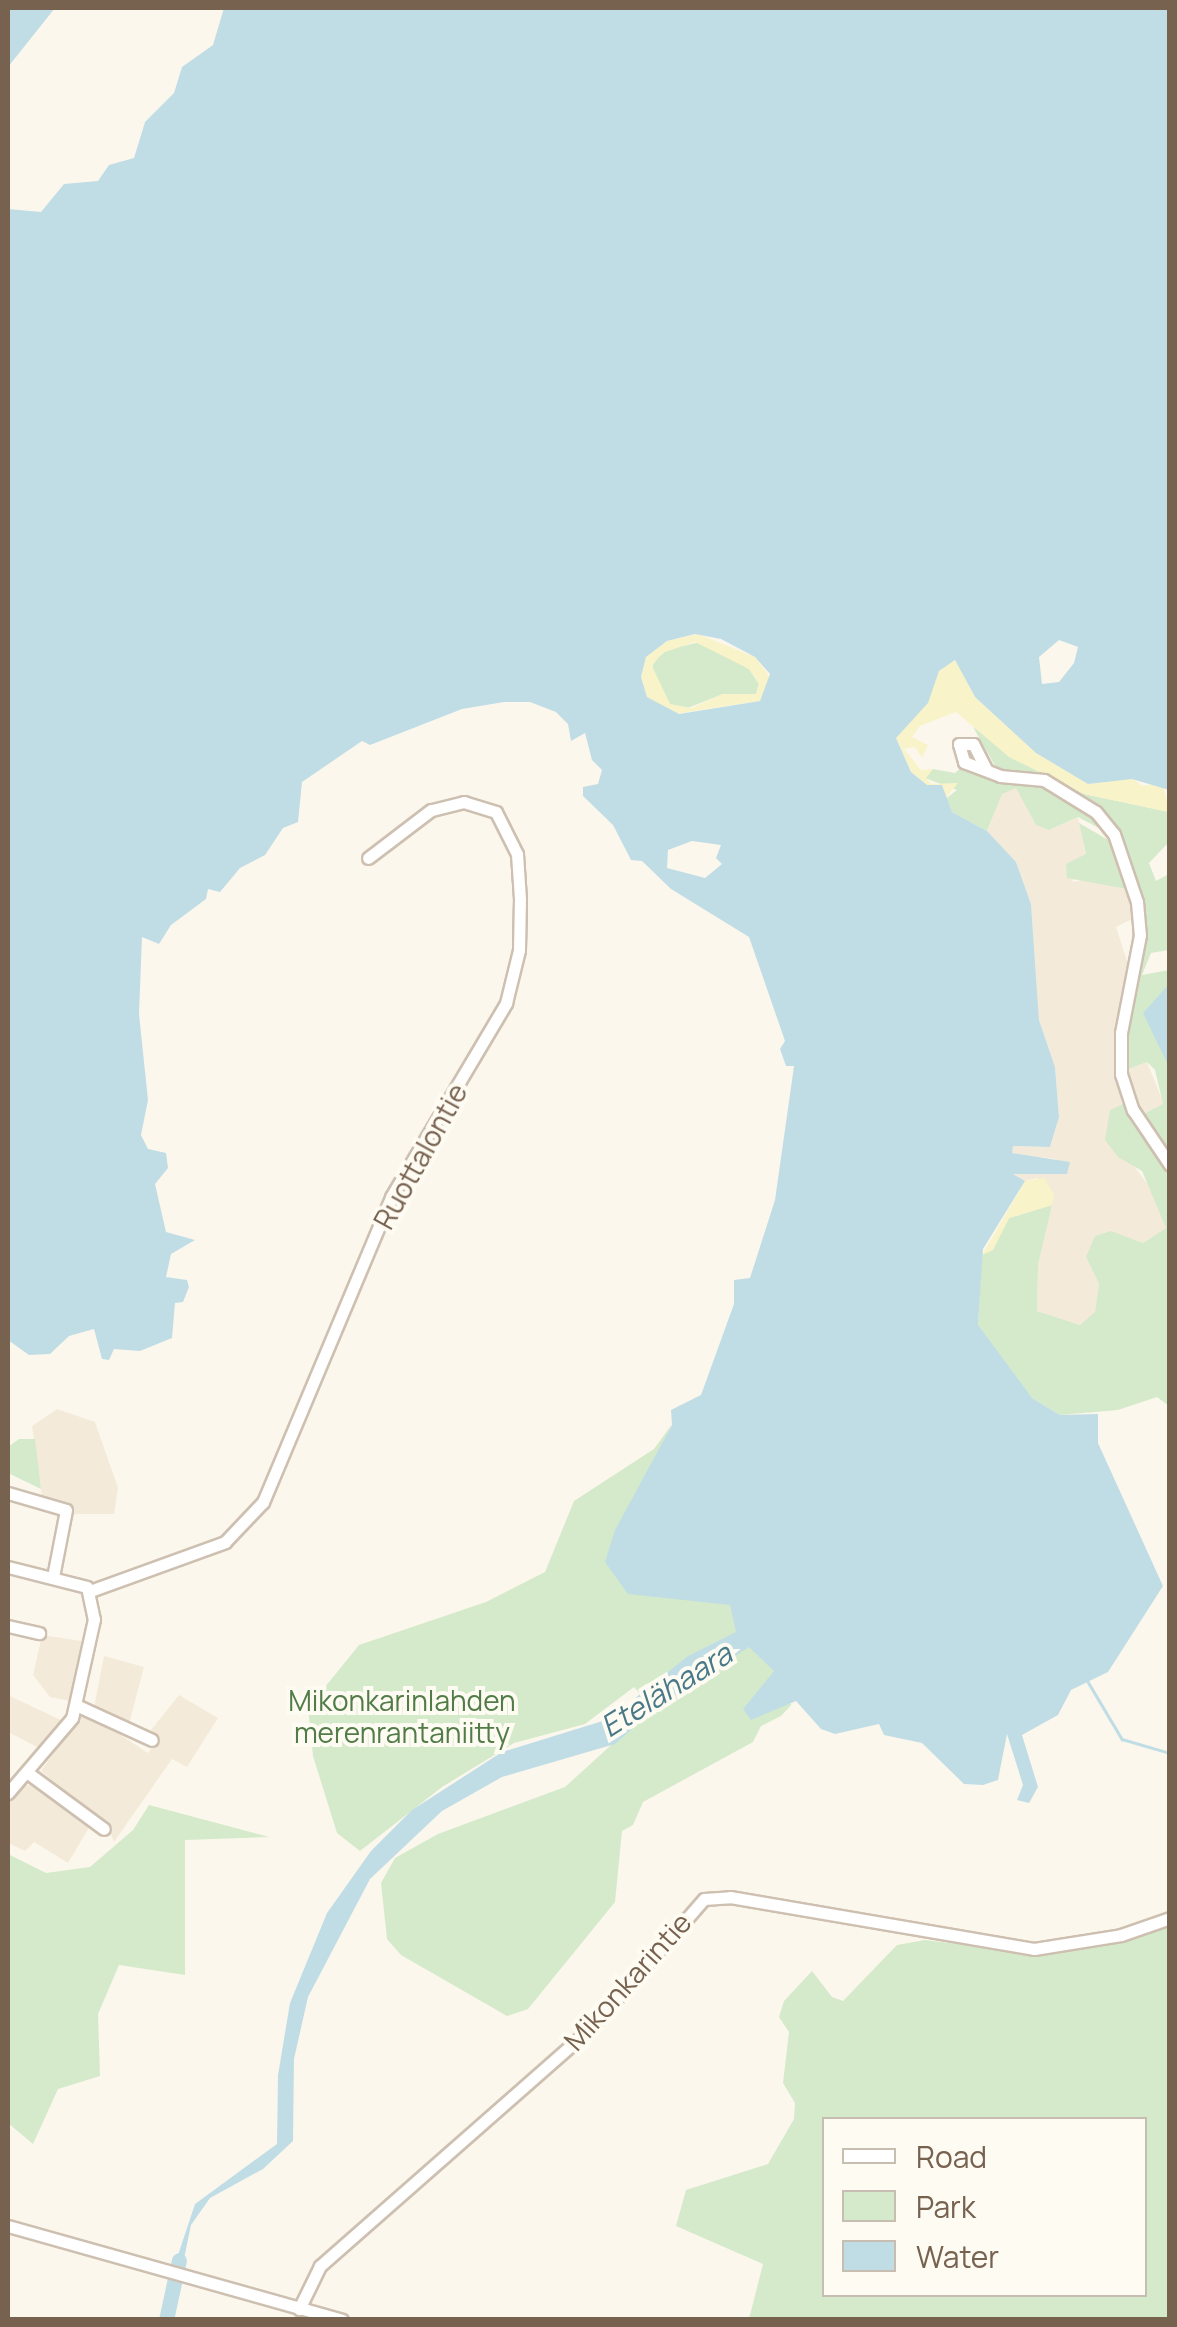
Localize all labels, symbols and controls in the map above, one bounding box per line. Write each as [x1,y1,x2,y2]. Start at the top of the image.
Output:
street label: Ruottalontie [366,1077,474,1235]
water label: Etelähaara [594,1636,738,1744]
park label: Mikonkarinlahden merenrantaniitty [288,1683,516,1749]
street label: Mikonkarintie [556,1905,698,2057]
legend [822,2117,1147,2297]
text: Road [916,2136,987,2177]
text: Park [916,2186,976,2227]
text: Water [916,2236,999,2277]

